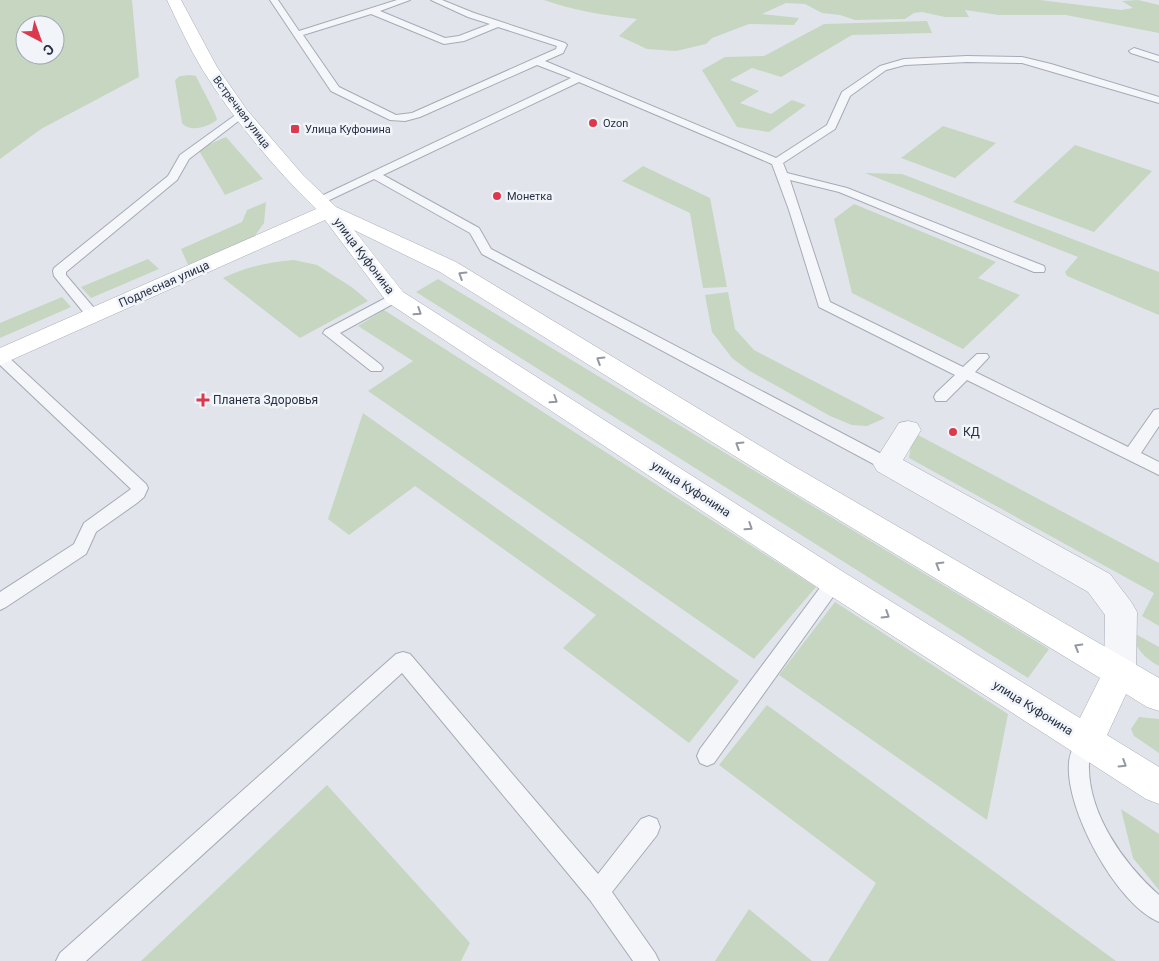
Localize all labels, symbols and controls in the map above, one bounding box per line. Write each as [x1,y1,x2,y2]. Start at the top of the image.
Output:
north arrow [15,15,65,65]
text: С [40,41,57,59]
street label: Встречная улица [210,74,273,151]
marker: Ozon [587,117,599,129]
place label: Ozon [603,117,628,130]
marker: Улица Куфонина [289,123,301,135]
place label: Улица Куфонина [305,123,391,136]
marker: Монетка [491,190,503,202]
place label: Монетка [507,190,552,203]
street label: улица Куфонина [331,215,397,297]
street label: Подлесная улица [116,258,212,310]
one-way arrow [458,272,467,282]
one-way arrow [412,306,421,315]
one-way arrow [597,357,606,367]
place label: Планета Здоровья [213,393,318,407]
marker: Планета Здоровья [197,394,209,406]
one-way arrow [549,394,558,404]
place label: КД [963,425,980,439]
marker: КД [947,426,959,438]
one-way arrow [735,442,744,452]
street label: улица Куфонина [649,458,733,520]
one-way arrow [744,521,753,530]
one-way arrow [935,561,944,571]
one-way arrow [881,608,890,618]
one-way arrow [1075,644,1084,654]
street label: улица Куфонина [990,678,1076,738]
one-way arrow [1117,758,1126,767]

